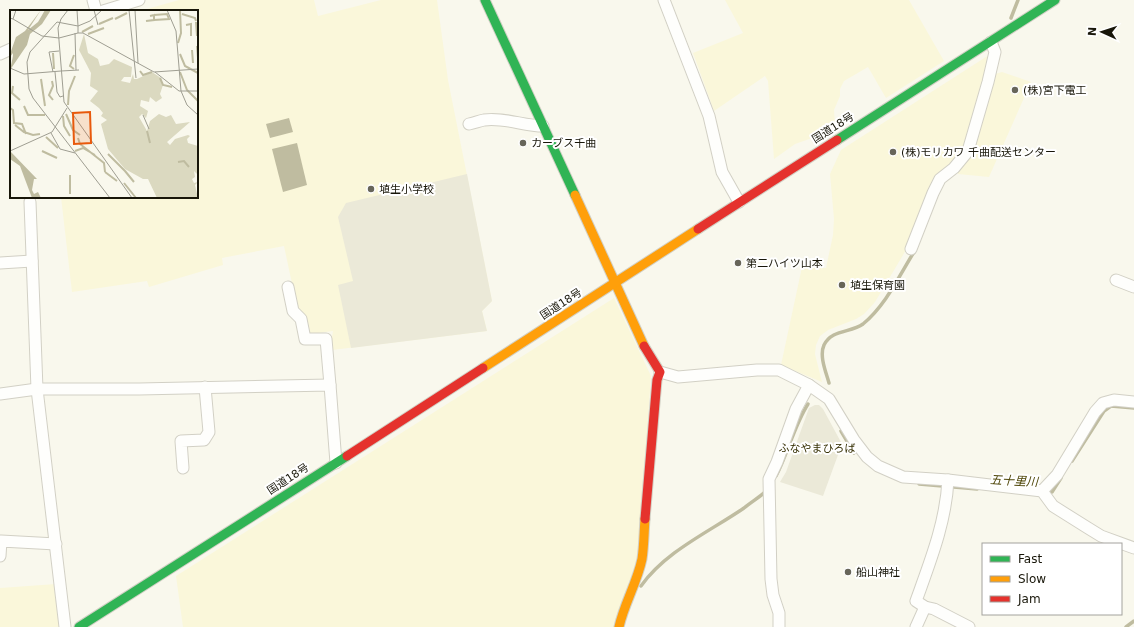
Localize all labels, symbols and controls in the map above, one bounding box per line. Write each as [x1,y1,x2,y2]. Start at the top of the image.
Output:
inset map [10,10,198,198]
north arrow [1082,12,1122,52]
text: N [1086,27,1099,36]
place label: (株)宮下電工 [1023,84,1087,97]
marker: (株)宮下電工 [1010,85,1020,95]
street label: 国道18号 [810,110,856,146]
place label: カーブス千曲 [531,137,596,150]
marker: カーブス千曲 [518,138,528,148]
place label: (株)モリカワ 千曲配送センター [901,146,1056,159]
marker: (株)モリカワ 千曲配送センター [888,147,898,157]
place label: 埴生小学校 [379,183,434,196]
marker: 埴生小学校 [366,184,376,194]
place label: 第二ハイツ山本 [746,257,823,270]
marker: 第二ハイツ山本 [733,258,743,268]
place label: 埴生保育園 [850,279,905,292]
marker: 埴生保育園 [837,280,847,290]
street label: 国道18号 [538,286,584,322]
park label: ふなやまひろば [779,442,856,455]
street label: 国道18号 [265,461,311,497]
water label: 五十里川 [990,473,1040,489]
legend [982,543,1122,615]
text: Fast [1018,552,1042,566]
place label: 船山神社 [856,566,900,579]
marker: 船山神社 [843,567,853,577]
text: Slow [1018,572,1046,586]
text: Jam [1017,592,1041,606]

